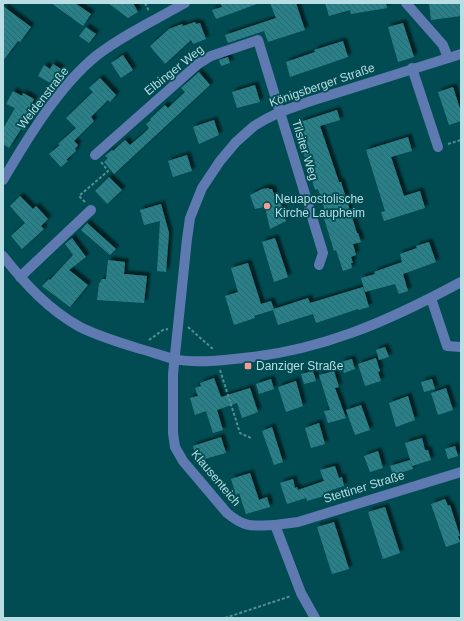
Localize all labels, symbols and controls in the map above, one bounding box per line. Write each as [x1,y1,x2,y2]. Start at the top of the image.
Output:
street label: Elbinger Weg [142,42,206,98]
street label: Königsberger Straße [267,60,377,110]
street label: Weldenstraße [15,64,72,132]
street label: Tilsiter Weg [289,118,321,182]
place label: Neuapostolische Kirche Laupheim [275,192,365,220]
marker: Neuapostolische Kirche Laupheim [262,201,272,211]
place label: Danziger Straße [256,359,344,373]
marker: Danziger Straße [243,361,253,371]
street label: Klausenteich [189,447,243,509]
street label: Stettiner Straße [322,468,407,506]

